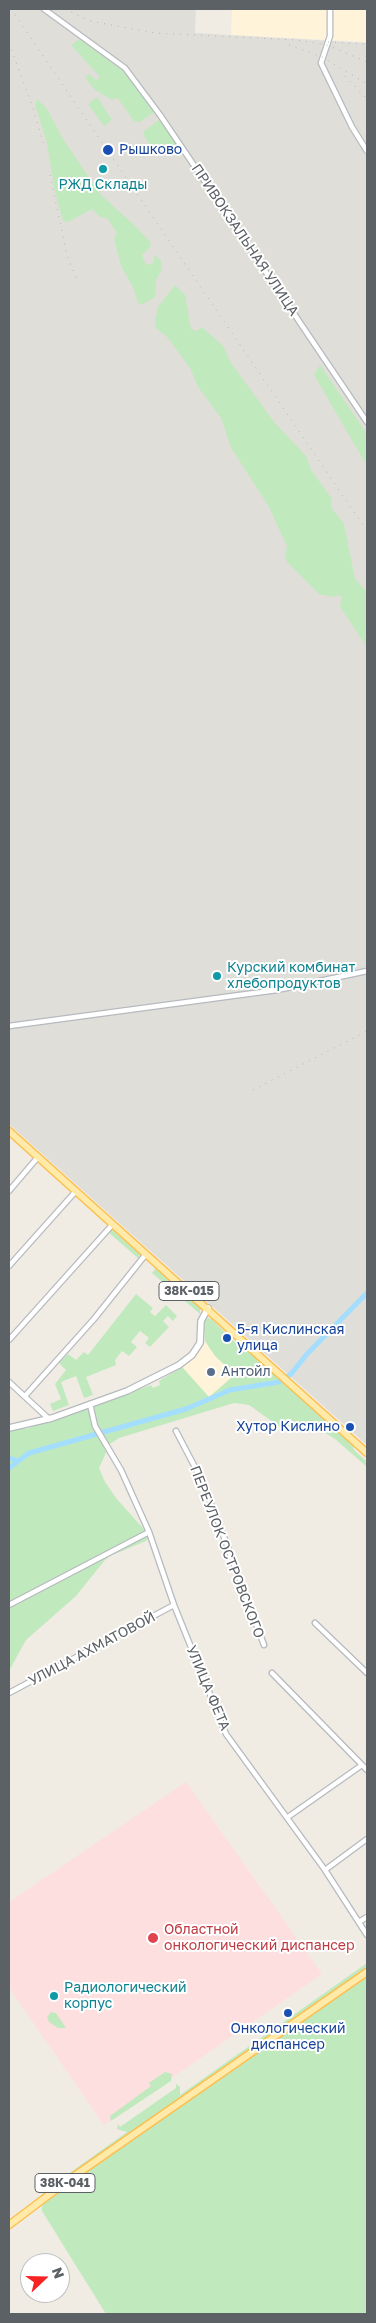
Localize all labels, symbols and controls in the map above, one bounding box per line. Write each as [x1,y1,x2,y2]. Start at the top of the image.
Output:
place label: Рышково [119,142,182,158]
marker: Рышково [101,143,115,157]
street label: ПРИВОКЗАЛЬНАЯ УЛИЦА [188,161,302,319]
marker: РЖД Склады [97,163,109,175]
place label: РЖД Склады [59,177,147,193]
place label: Курский комбинат хлебопродуктов [227,960,355,992]
marker: Курский комбинат хлебопродуктов [211,970,223,982]
road number: 38К-015 [159,1282,219,1300]
place label: 5-я Кислинская улица [237,1322,345,1354]
marker: 5-я Кислинская улица [221,1332,233,1344]
place label: Антойл [221,1364,271,1380]
marker: Антойл [205,1366,217,1378]
place label: Хутор Кислино [236,1419,340,1435]
marker: Хутор Кислино [344,1421,356,1433]
street label: ПЕРЕУЛОК ОСТРОВСКОГО [186,1463,268,1641]
street label: УЛИЦА АХМАТОВОЙ [26,1608,158,1690]
street label: УЛИЦА ФЕТА [183,1643,233,1733]
place label: Областной онкологический диспансер [164,1922,355,1954]
marker: Областной онкологический диспансер [146,1931,160,1945]
place label: Радиологический корпус [64,1980,187,2012]
marker: Радиологический корпус [48,1990,60,2002]
marker: Онкологический диспансер [282,2007,294,2019]
place label: Онкологический диспансер [230,2021,346,2054]
road number: 38К-041 [35,2174,95,2192]
north arrow [20,2253,70,2303]
text: N [49,2265,68,2281]

